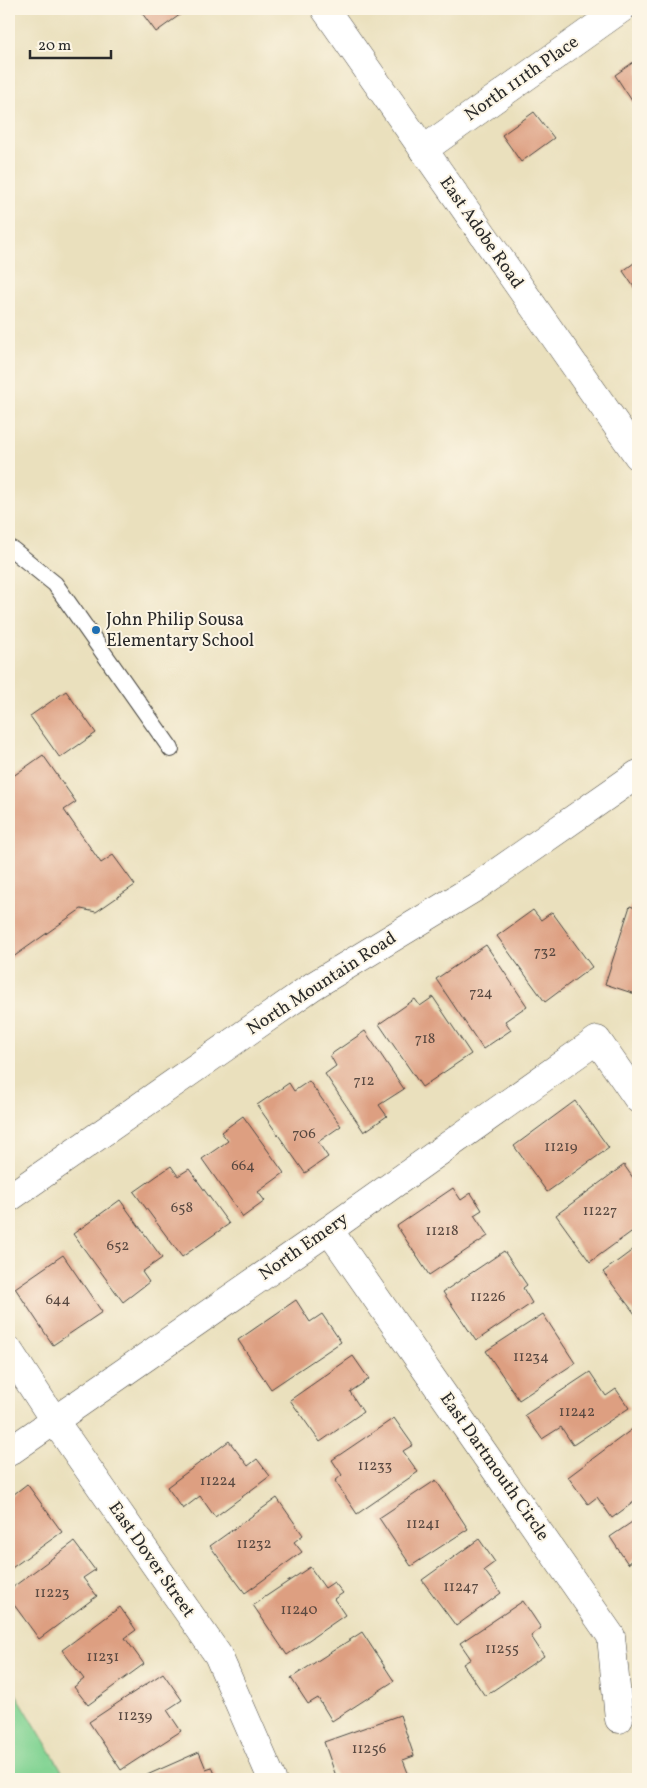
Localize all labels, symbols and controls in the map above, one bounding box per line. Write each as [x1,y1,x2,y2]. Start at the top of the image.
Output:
scale bar [30,28,111,60]
street label: North 111th Place [460,30,584,128]
text: 20 m [38,36,71,57]
street label: East Adobe Road [433,172,529,294]
place label: John Philip Sousa Elementary School [106,608,254,654]
marker: John Philip Sousa Elementary School [90,624,102,636]
street label: North Mountain Road [242,926,402,1042]
house number: 732 [534,942,556,963]
house number: 724 [469,983,493,1004]
house number: 718 [415,1029,435,1050]
house number: 712 [353,1071,375,1092]
house number: 706 [292,1124,316,1145]
house number: 11219 [544,1137,578,1158]
house number: 664 [231,1156,255,1177]
house number: 658 [171,1198,193,1219]
house number: 11227 [583,1201,617,1222]
street label: North Emery [254,1207,354,1287]
house number: 11218 [425,1221,459,1242]
house number: 652 [107,1236,129,1257]
house number: 11226 [470,1287,506,1308]
house number: 644 [45,1290,71,1311]
house number: 11234 [513,1347,549,1368]
street label: East Dartmouth Circle [433,1388,555,1546]
house number: 11242 [559,1402,595,1423]
house number: 11233 [358,1456,392,1477]
house number: 11224 [200,1471,236,1492]
street label: East Dover Street [102,1497,200,1623]
house number: 11241 [406,1514,440,1535]
house number: 11232 [237,1534,272,1555]
house number: 11247 [443,1577,479,1598]
house number: 11223 [35,1583,70,1604]
house number: 11240 [281,1600,317,1621]
house number: 11255 [485,1639,519,1660]
house number: 11231 [87,1647,119,1668]
house number: 11239 [118,1706,152,1727]
house number: 11256 [352,1739,386,1760]

